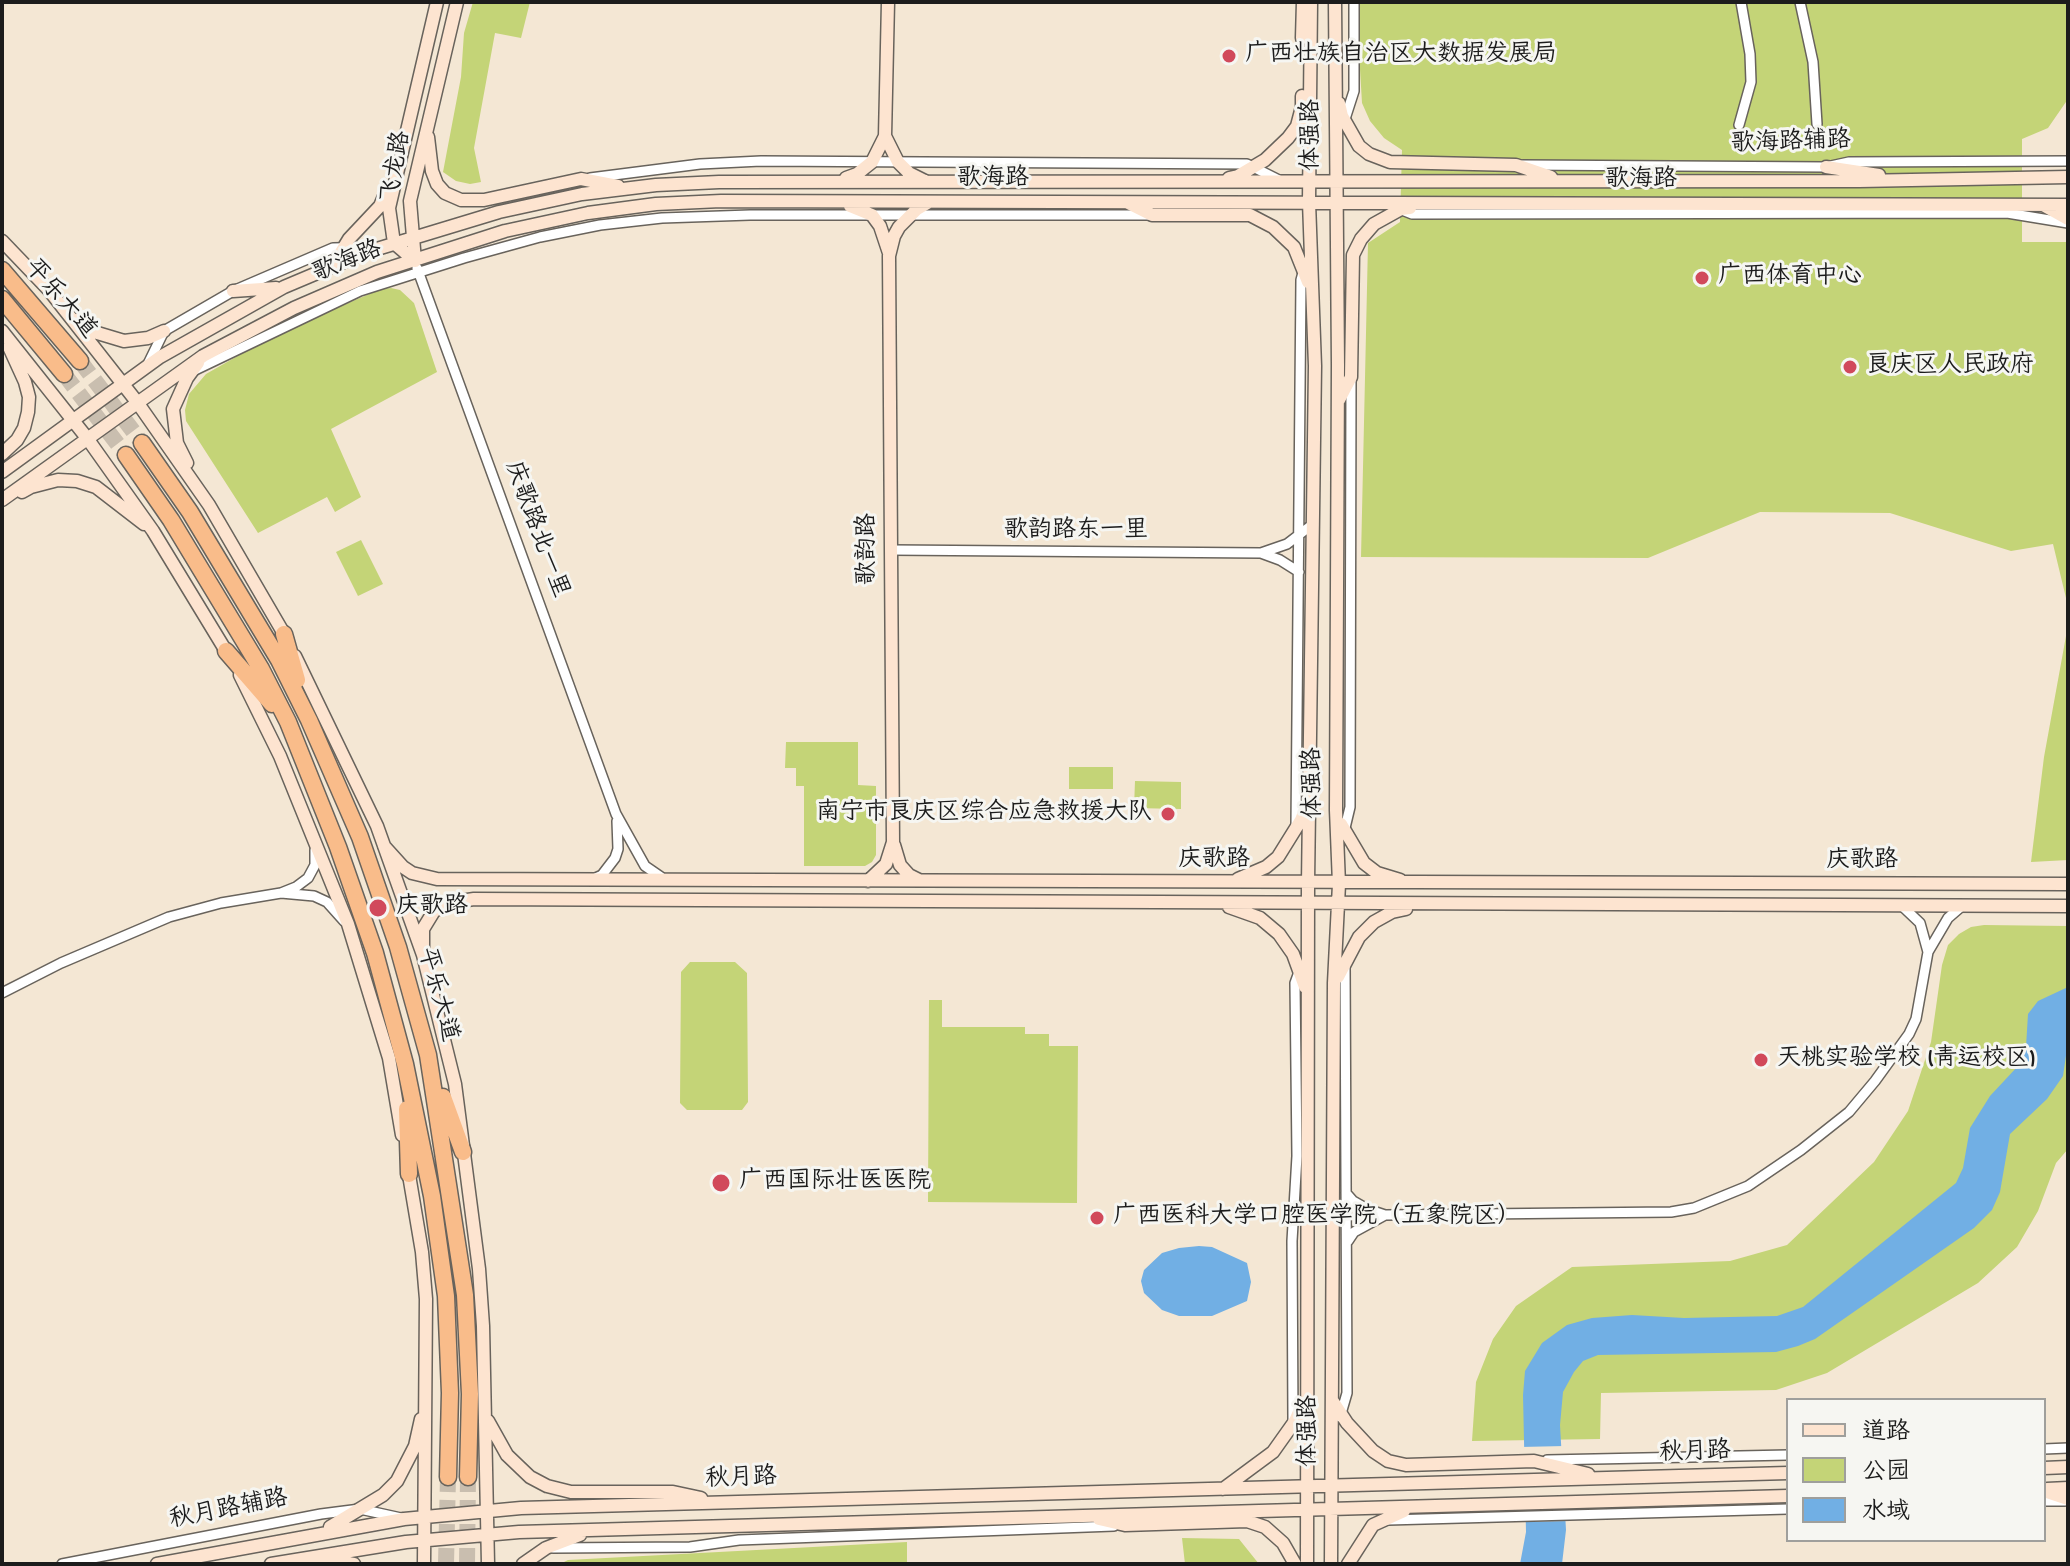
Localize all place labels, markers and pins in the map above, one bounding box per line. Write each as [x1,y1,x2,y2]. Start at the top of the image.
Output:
place label: 广西壮族自治区大数据发展局 [1245,42,1557,70]
marker: 广西壮族自治区大数据发展局 [1220,47,1238,65]
place label: 广西体育中心 [1718,264,1862,292]
marker: 广西体育中心 [1693,269,1711,287]
place label: 良庆区人民政府 [1866,353,2034,381]
marker: 良庆区人民政府 [1841,358,1859,376]
place label: 南宁市良庆区综合应急救援大队 [816,800,1152,828]
marker: 南宁市良庆区综合应急救援大队 [1159,805,1177,823]
place label: 庆歌路 [396,894,468,922]
marker: 庆歌路 [367,897,389,919]
place label: 天桃实验学校 (青运校区) [1777,1046,2036,1074]
marker: 天桃实验学校 (青运校区) [1752,1051,1770,1069]
place label: 广西国际壮医医院 [739,1169,931,1197]
marker: 广西国际壮医医院 [710,1172,732,1194]
place label: 广西医科大学口腔医学院（五象院区） [1113,1204,1521,1232]
marker: 广西医科大学口腔医学院（五象院区） [1088,1209,1106,1227]

